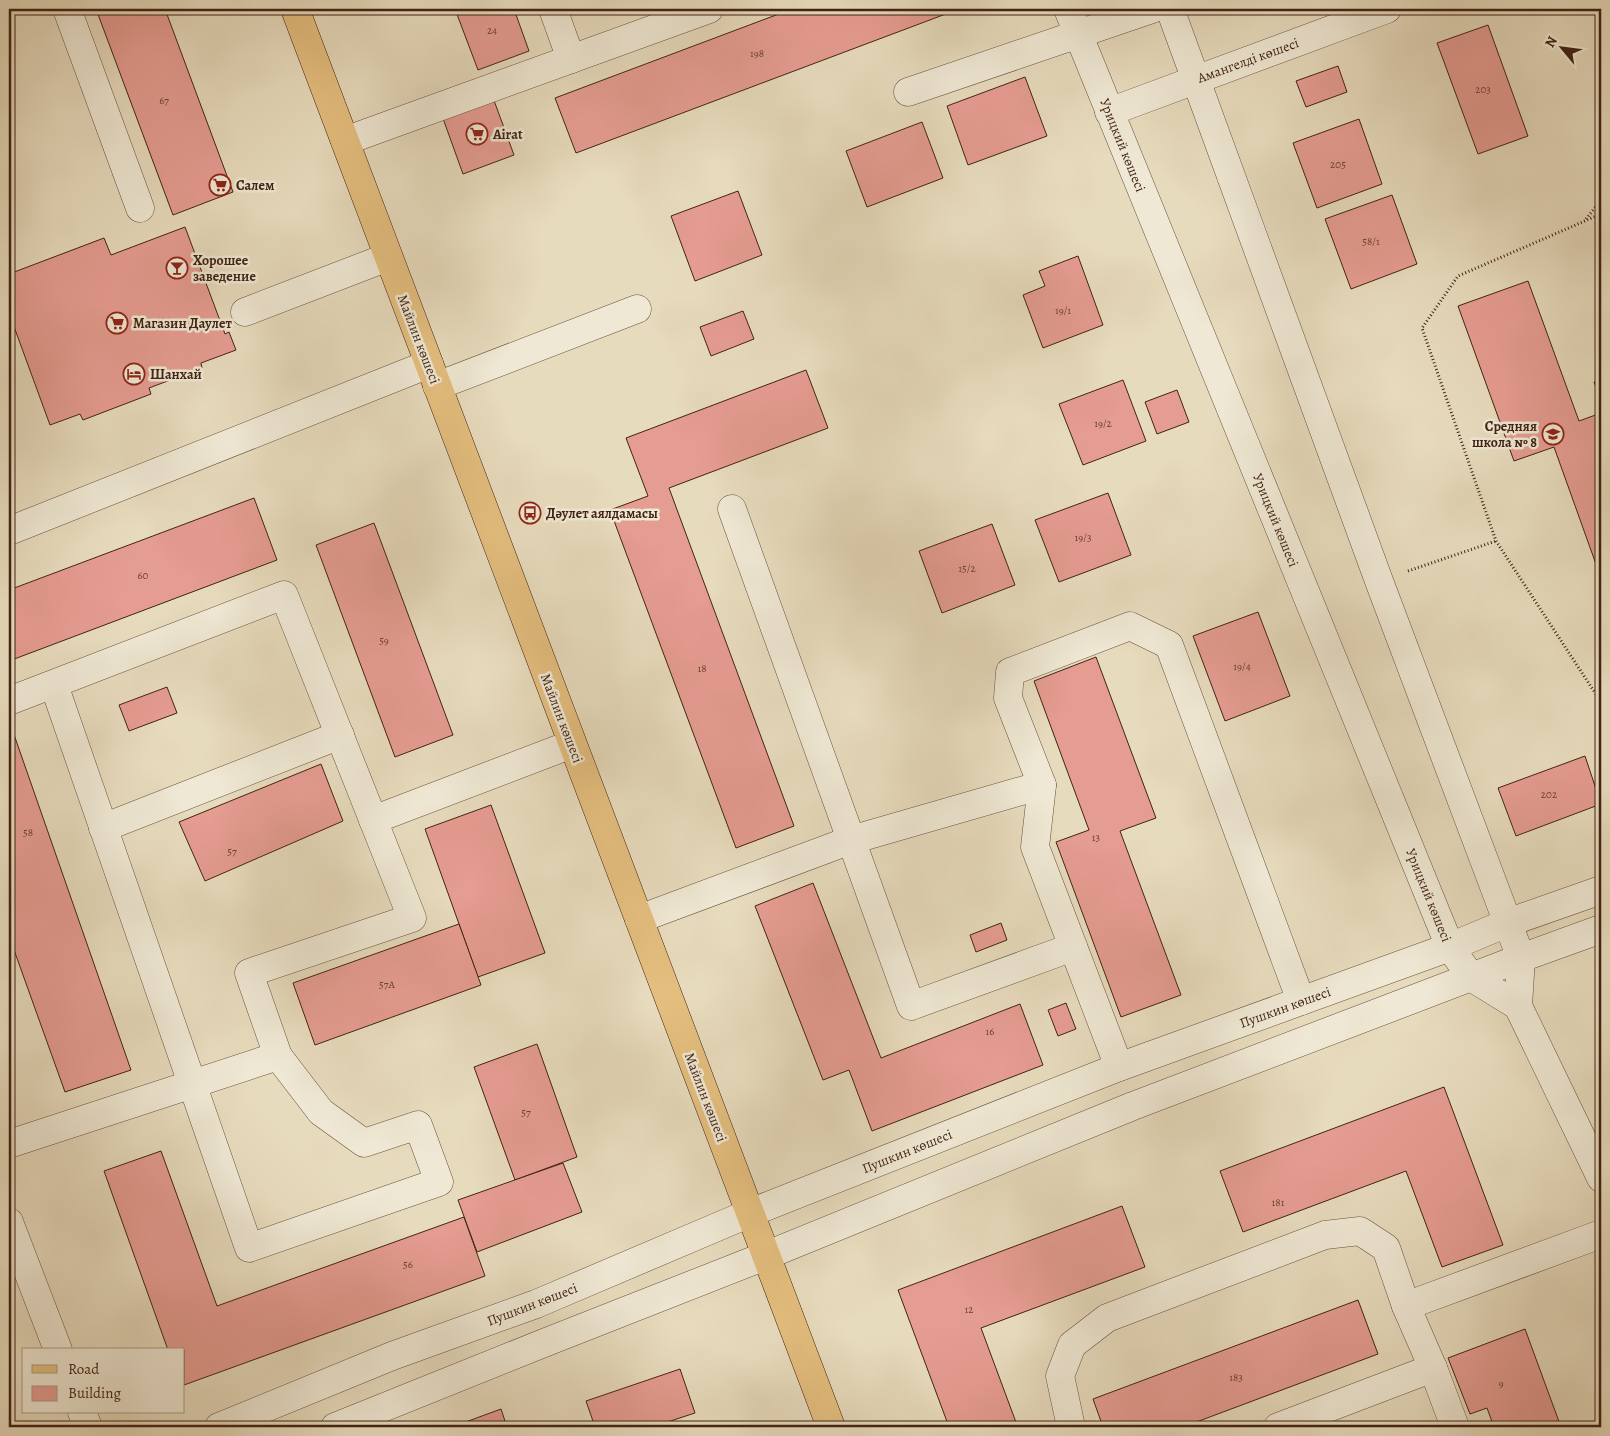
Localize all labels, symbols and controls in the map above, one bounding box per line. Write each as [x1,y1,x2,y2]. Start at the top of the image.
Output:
north arrow [1538,22,1588,72]
house number: 24 [487,23,497,38]
street label: Амангелді көшесі [1194,33,1302,88]
text: N [1540,33,1562,51]
house number: 198 [750,46,764,61]
house number: 203 [1475,82,1491,97]
house number: 67 [159,93,169,108]
street label: Урицкий көшесі [1095,96,1150,195]
supermarket icon: Airat [465,122,489,146]
place label: Airat [492,125,523,144]
house number: 205 [1330,157,1346,172]
supermarket icon: Салем [208,173,232,197]
place label: Салем [236,176,275,195]
house number: 58/1 [1362,234,1380,249]
place label: Хорошее заведение [193,251,256,286]
bar icon: Хорошее заведение [165,256,189,280]
street label: Майлин көшесі [393,292,444,387]
house number: 19/1 [1055,303,1071,318]
supermarket icon: Магазин Даулет [105,311,129,335]
place label: Магазин Даулет [133,314,233,333]
hotel icon: Шанхай [122,362,146,386]
place label: Шанхай [150,365,202,384]
house number: 19/2 [1094,416,1112,431]
place label: Средняя школа № 8 [1472,417,1537,452]
school or university icon: Средняя школа № 8 [1541,422,1565,446]
street label: Урицкий көшесі [1248,471,1303,570]
bus stop icon: Дәулет аялдамасы [518,501,542,525]
place label: Дәулет аялдамасы [546,504,658,523]
house number: 19/3 [1075,530,1091,545]
house number: 15/2 [958,561,976,576]
house number: 60 [138,568,149,583]
house number: 59 [379,633,389,648]
house number: 19/4 [1233,659,1251,674]
house number: 18 [697,661,707,676]
street label: Майлин көшесі [536,671,587,766]
house number: 202 [1541,787,1557,802]
house number: 58 [23,825,33,840]
house number: 13 [1092,830,1100,845]
house number: 57 [227,844,237,859]
street label: Урицкий көшесі [1401,846,1456,945]
house number: 57А [379,977,395,992]
street label: Пушкин көшесі [1237,982,1333,1033]
house number: 16 [986,1024,994,1039]
street label: Майлин көшесі [680,1050,731,1145]
house number: 57 [521,1105,531,1120]
street label: Пушкин көшесі [859,1125,955,1178]
house number: 181 [1272,1195,1285,1210]
house number: 56 [403,1257,413,1272]
street label: Пушкин көшесі [484,1278,580,1330]
house number: 12 [965,1302,974,1317]
legend [22,1348,185,1414]
text: Road [68,1359,100,1379]
house number: 183 [1229,1370,1243,1385]
house number: 9 [1498,1376,1504,1391]
text: Building [68,1383,121,1403]

